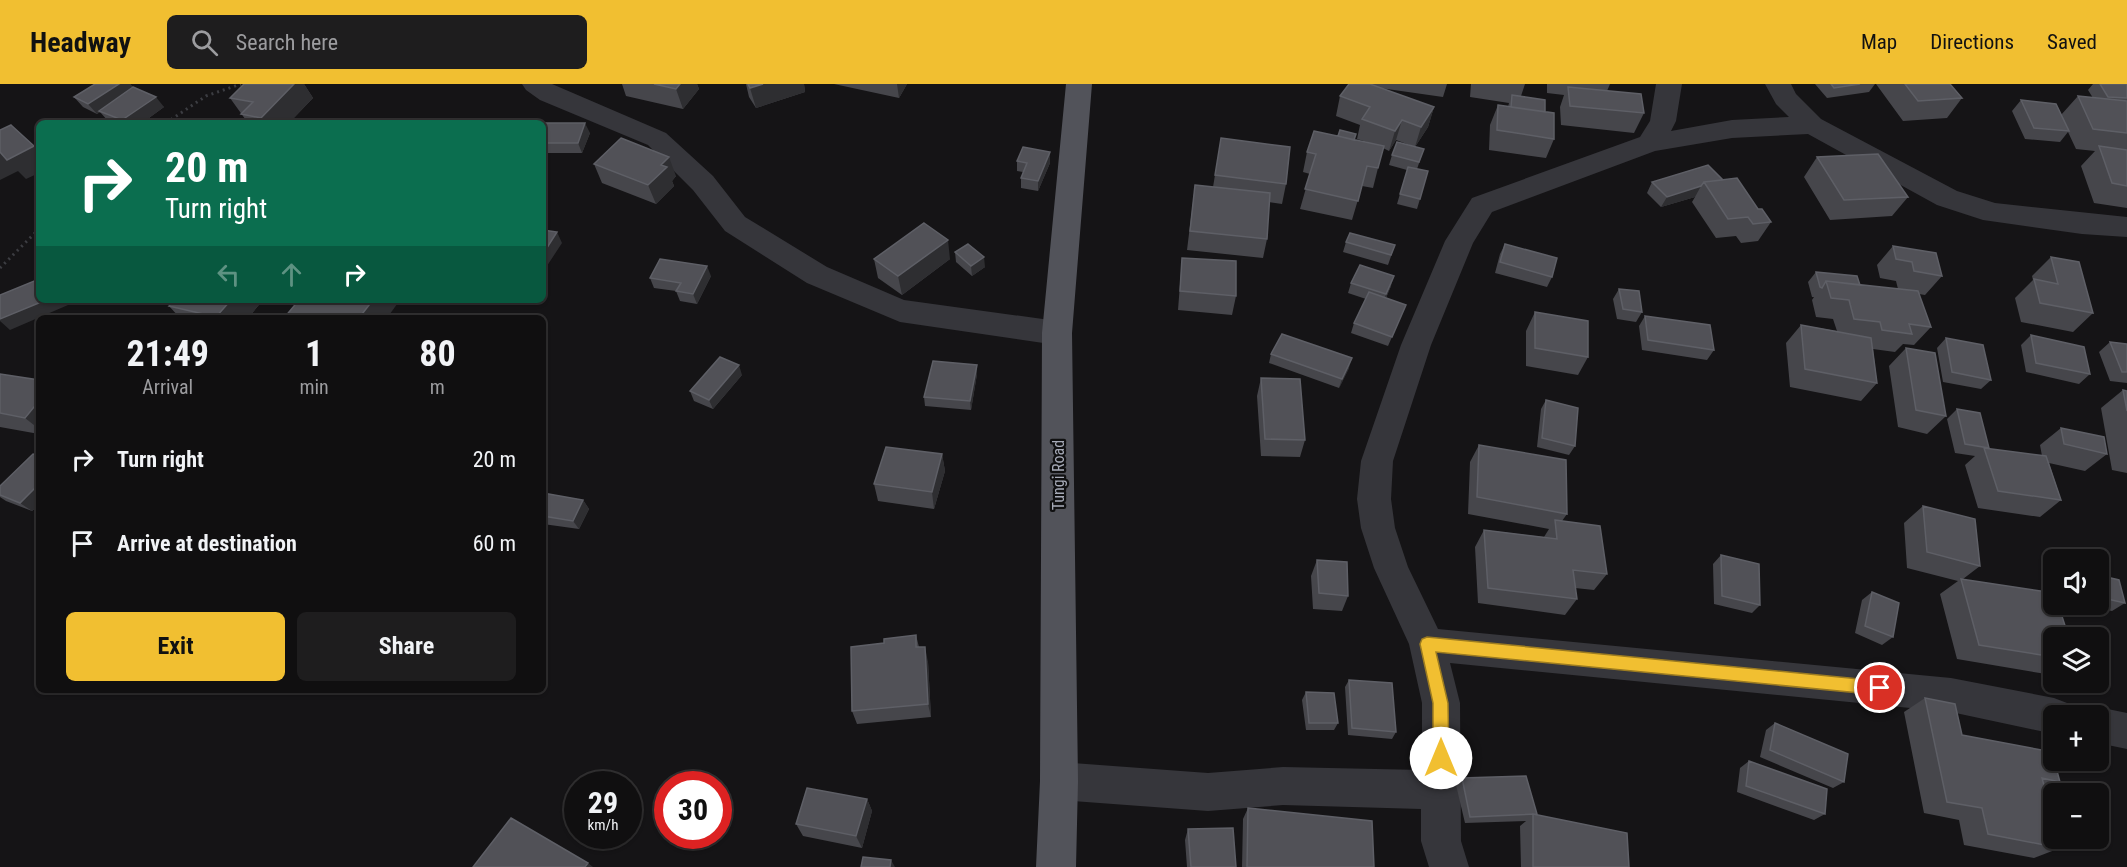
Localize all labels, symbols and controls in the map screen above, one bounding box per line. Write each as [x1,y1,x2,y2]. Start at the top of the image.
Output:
search box [167,15,587,69]
text: Headway [30,26,131,59]
icon: search [188,26,221,59]
text: Search here [236,30,338,55]
text: Map [1861,30,1897,54]
text: Directions [1930,30,2014,54]
text: Saved [2047,30,2097,54]
text: 20 m [165,143,248,192]
icon: right [66,144,144,222]
text: Turn right [165,193,267,225]
icon: left [212,258,245,291]
icon: ahead [275,258,308,291]
icon: right [338,258,371,291]
text: 21:49 [126,333,209,375]
text: 1 [305,333,323,375]
text: 80 [419,333,456,375]
text: Arrival [142,375,193,399]
text: min [299,375,329,399]
text: m [430,375,445,399]
street label: Tungi Road [1049,440,1068,510]
icon: right [66,443,99,476]
text: Turn right [117,447,204,472]
text: 20 m [473,447,516,472]
icon: arrive [66,527,99,560]
text: Arrive at destination [117,531,297,556]
text: 60 m [473,531,516,556]
map controls [2043,549,2109,849]
button: sound [2043,549,2109,615]
button: Exit [66,612,285,681]
button: Share [297,612,516,681]
button: layers [2043,627,2109,693]
pin [1854,662,1905,713]
icon: arrive [1863,671,1896,704]
button: + [2043,705,2109,771]
position arrow [1409,726,1473,790]
speed limit sign: 30 [654,771,732,849]
button: − [2043,783,2109,849]
text: 29 [588,785,618,820]
text: km/h [588,816,618,834]

